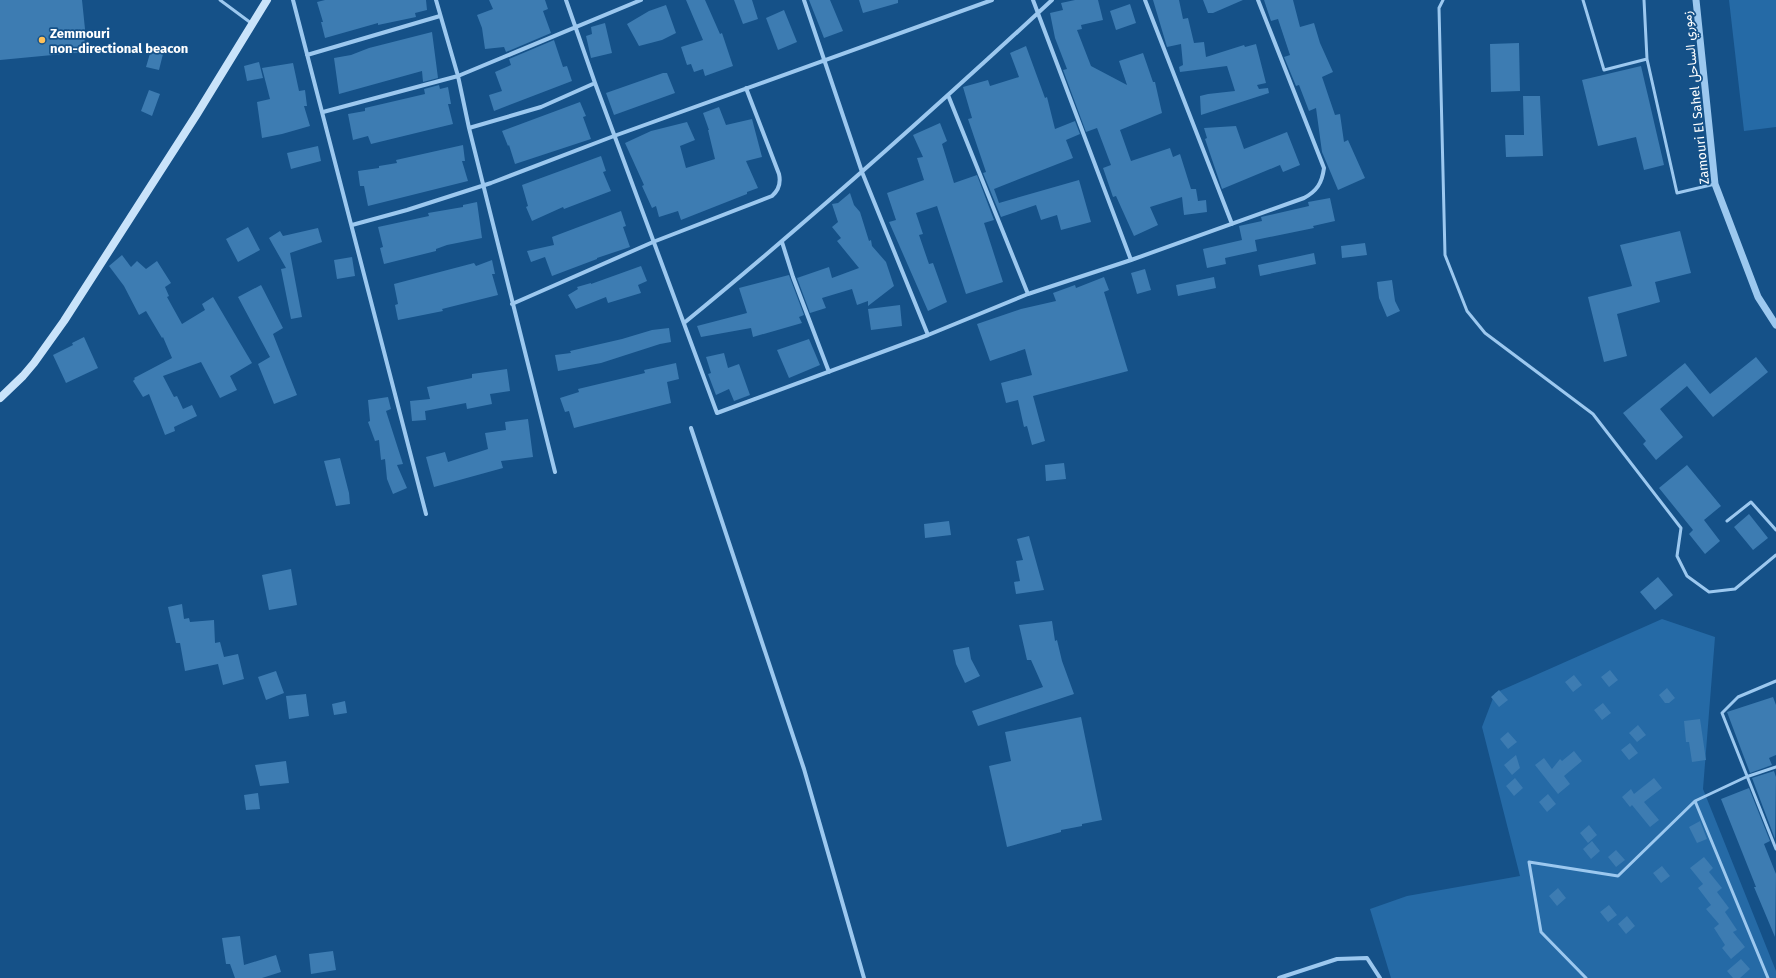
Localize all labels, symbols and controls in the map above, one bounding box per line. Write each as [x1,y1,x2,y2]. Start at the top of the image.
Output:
street label: Zamouri El Sahel زموري الساحل [1679,10,1715,185]
place label: Zemmouri non-directional beacon [50,26,188,56]
marker: Zemmouri non-directional beacon [37,35,47,45]

